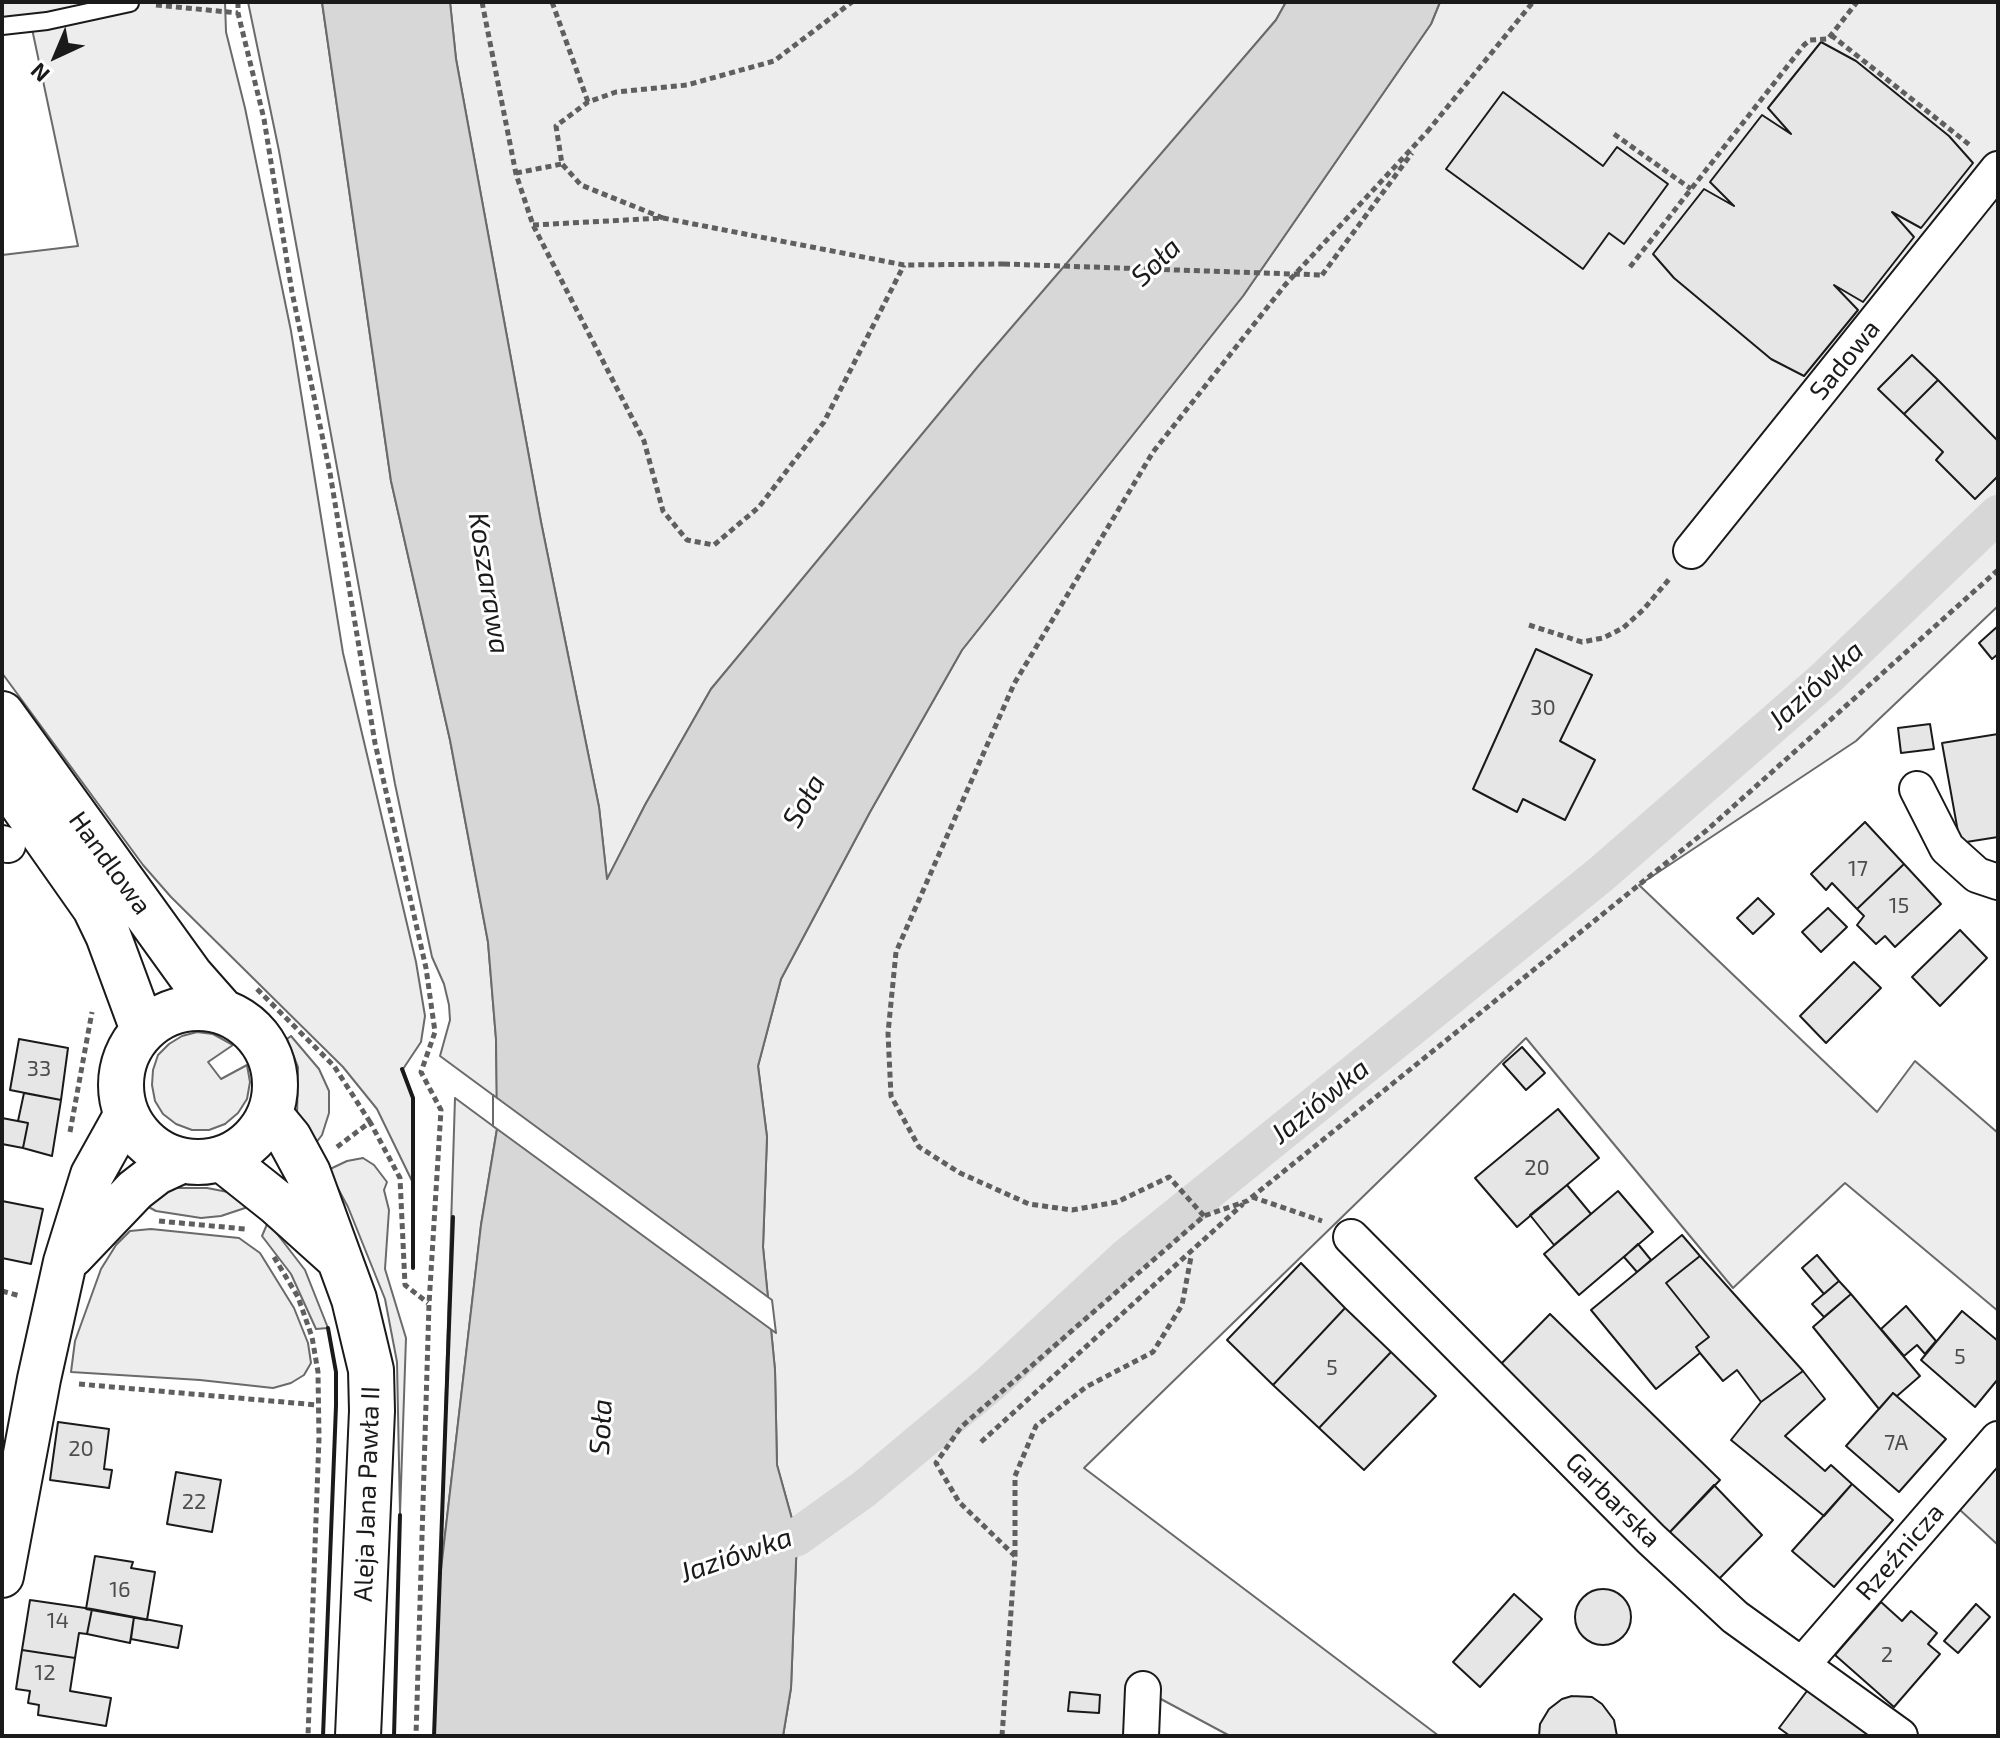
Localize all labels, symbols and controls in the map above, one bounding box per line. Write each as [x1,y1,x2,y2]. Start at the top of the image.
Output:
north arrow [16,16,96,96]
text: N [25,58,54,88]
water label: Soła [1124,231,1188,293]
street label: Sadowa [1803,314,1887,406]
water label: Koszarawa [461,510,517,656]
water label: Jaziówka [1761,634,1871,736]
house number: 30 [1530,695,1556,721]
water label: Soła [775,768,833,834]
street label: Handlowa [62,805,158,921]
house number: 17 [1848,856,1868,882]
house number: 15 [1889,893,1909,919]
water label: Jaziówka [1264,1051,1376,1151]
house number: 33 [27,1056,51,1082]
house number: 20 [1524,1155,1550,1181]
house number: 5 [1954,1344,1966,1370]
house number: 5 [1326,1355,1338,1381]
street label: Aleja Jana Pawła II [348,1386,386,1602]
water label: Soła [583,1398,619,1456]
house number: 7A [1884,1430,1908,1456]
house number: 20 [68,1436,94,1462]
street label: Garbarska [1559,1446,1667,1554]
house number: 22 [182,1489,206,1515]
street label: Rzeźnicza [1849,1497,1951,1607]
water label: Jaziówka [675,1520,797,1590]
house number: 16 [109,1577,131,1603]
house number: 14 [47,1608,69,1634]
house number: 2 [1881,1642,1893,1668]
house number: 12 [34,1660,56,1686]

